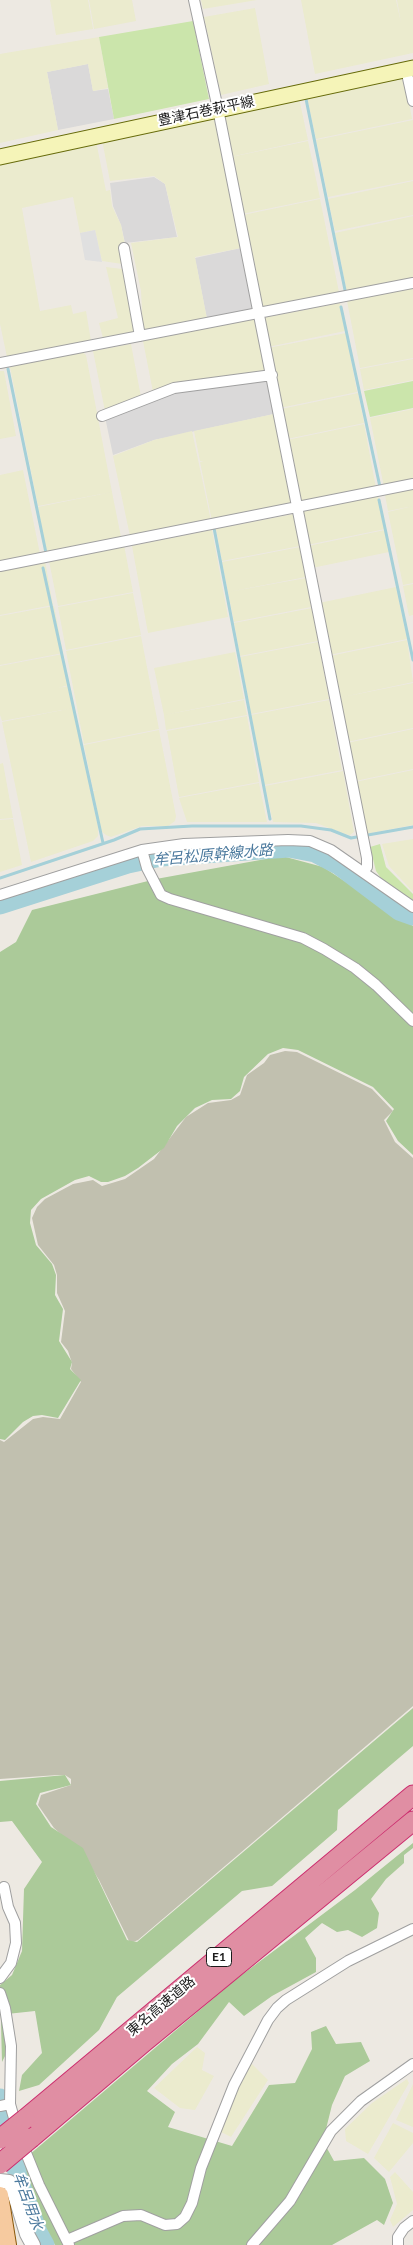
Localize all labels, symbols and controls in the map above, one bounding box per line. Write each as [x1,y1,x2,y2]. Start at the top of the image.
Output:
street label: 豊津石巻萩平線 [156,93,256,129]
water label: 牟呂松原幹線水路 [152,841,274,869]
road number: E1 [206,1948,232,1966]
street label: 東名高速道路 [123,1973,199,2039]
water label: 牟呂用水 [9,2170,47,2232]

